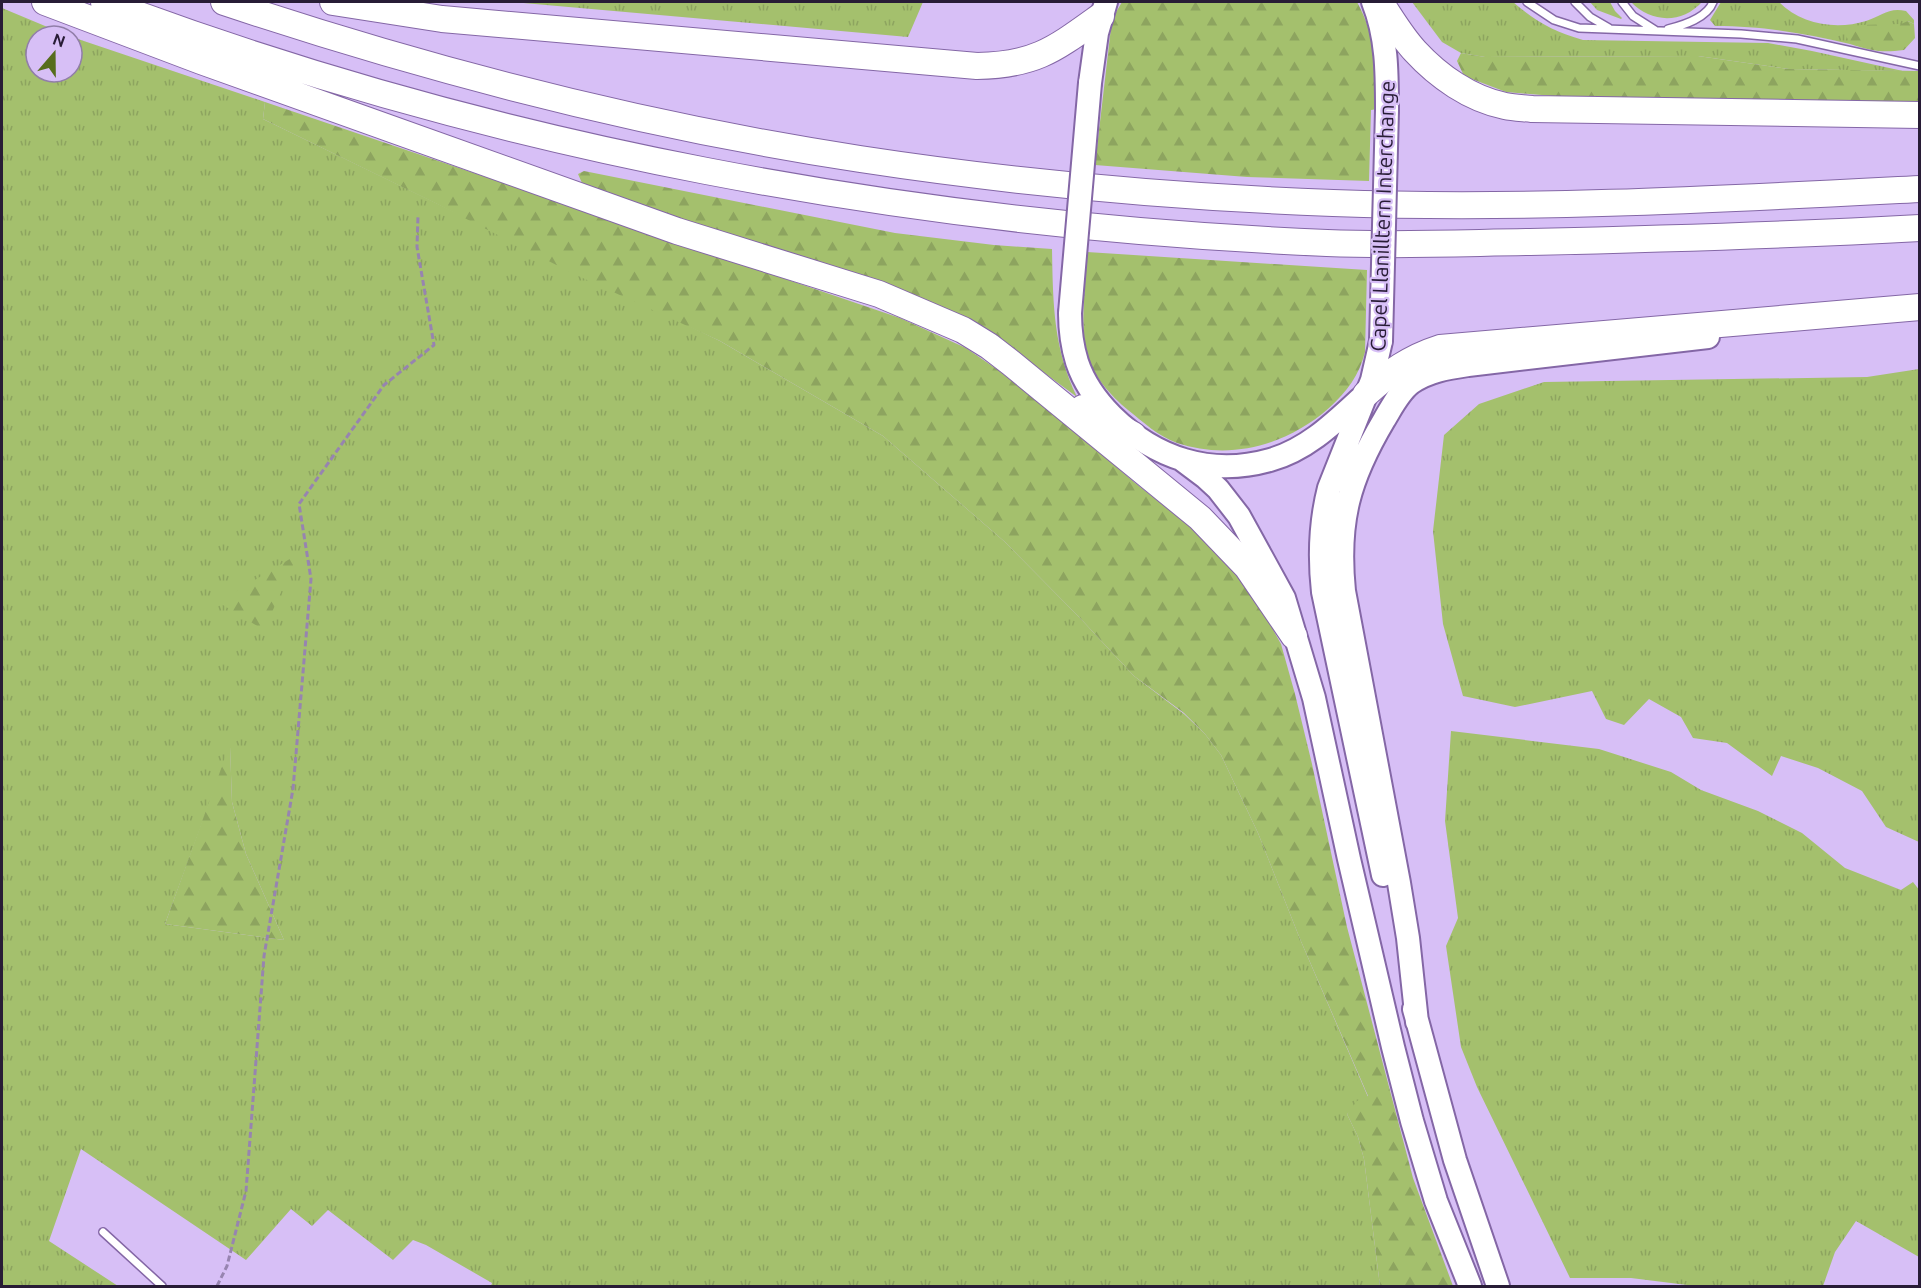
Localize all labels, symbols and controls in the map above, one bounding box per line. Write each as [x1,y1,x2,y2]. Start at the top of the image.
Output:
north arrow [24,24,84,84]
text: N [50,29,68,50]
street label: Capel Llanilltern Interchange [1365,80,1399,352]

